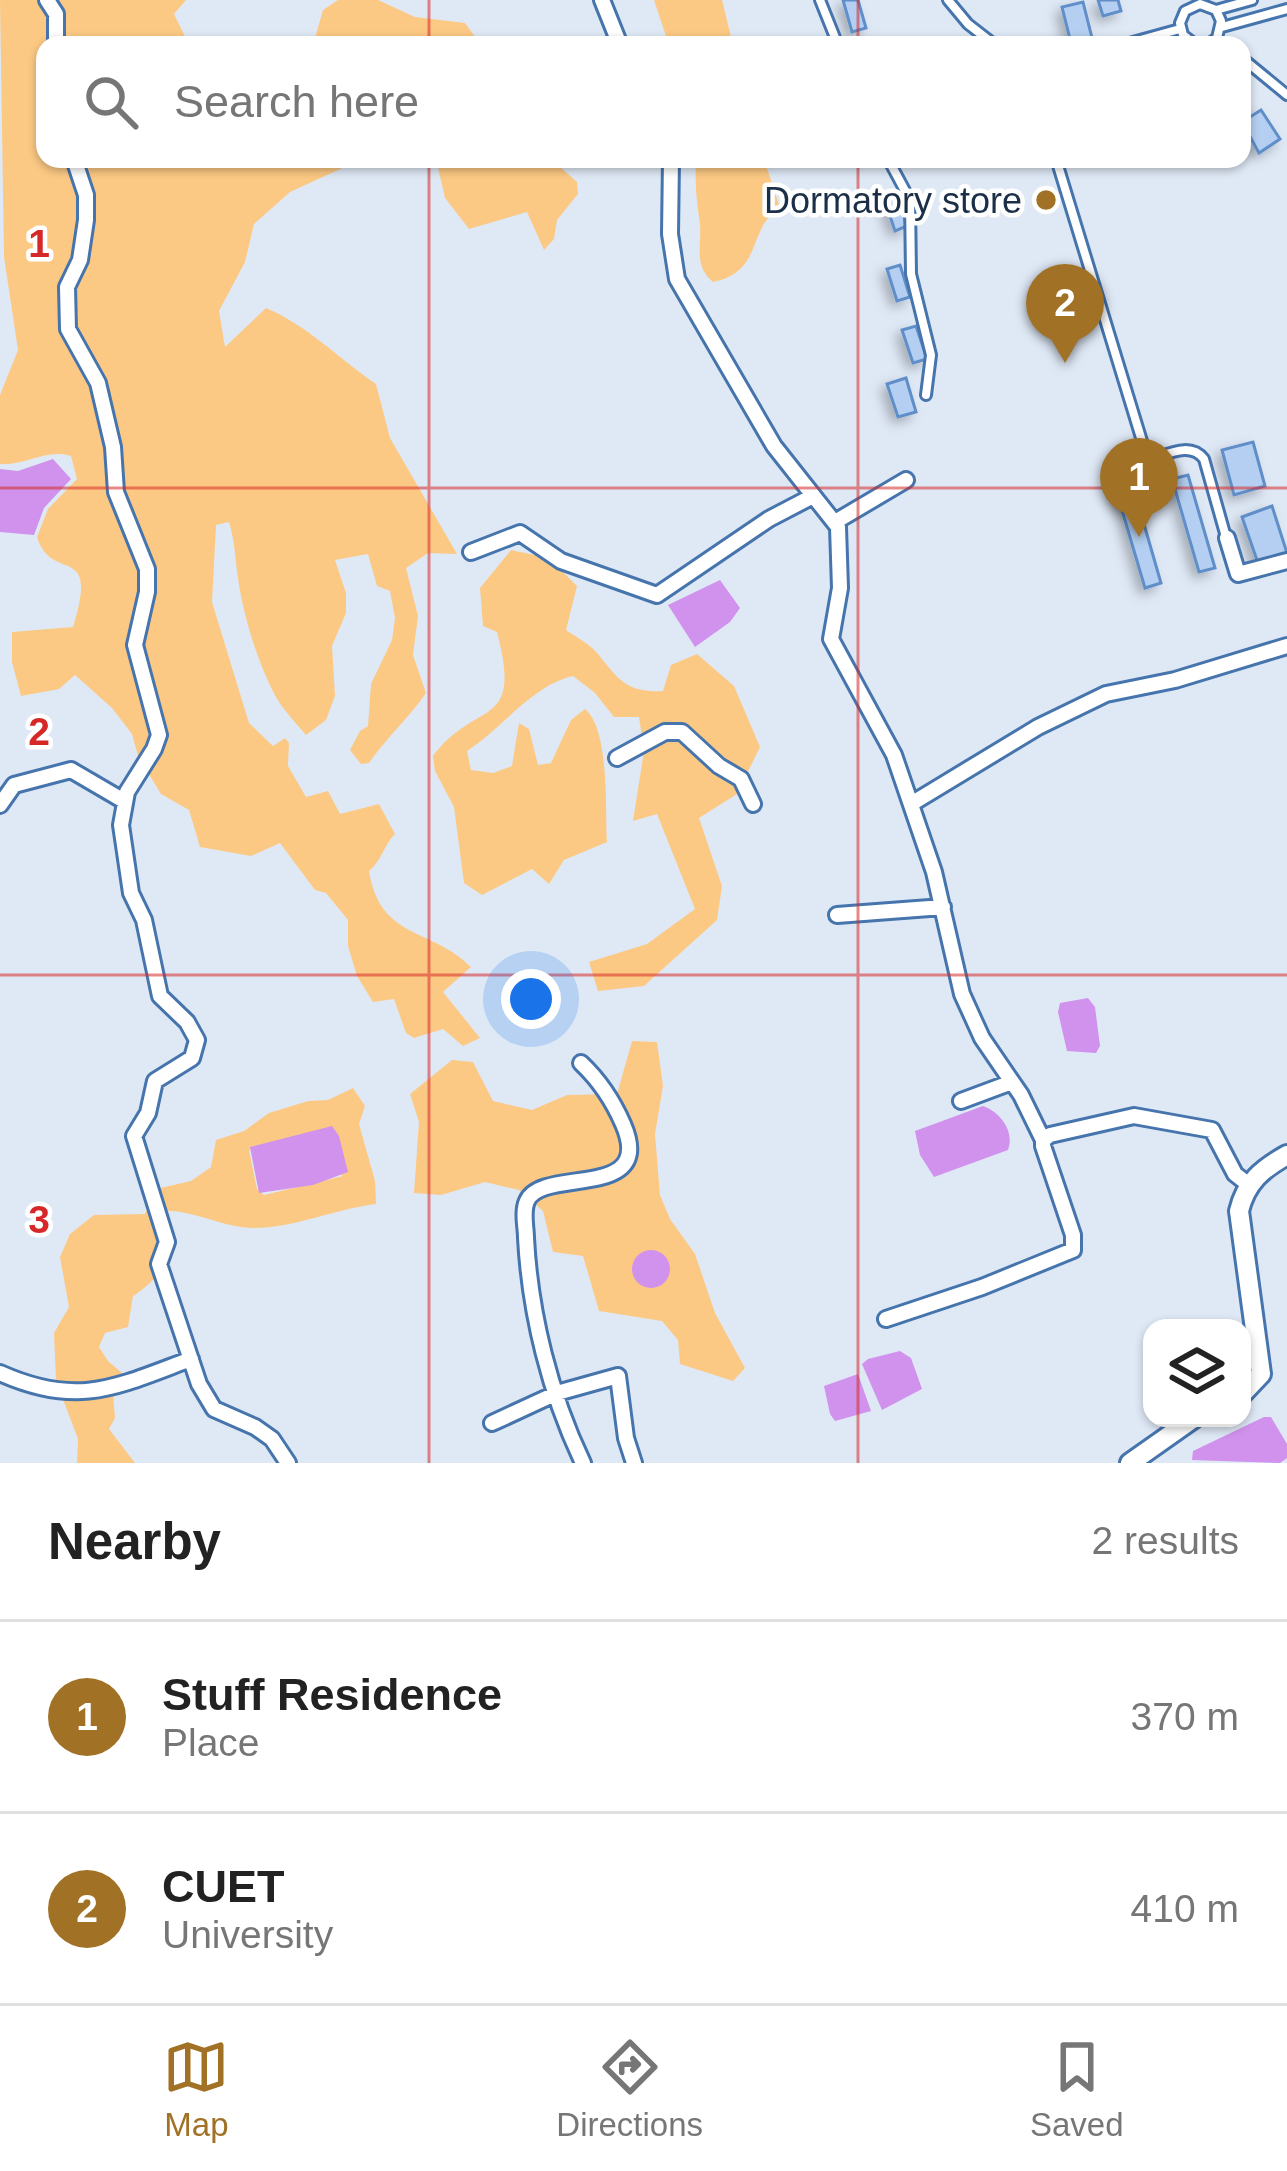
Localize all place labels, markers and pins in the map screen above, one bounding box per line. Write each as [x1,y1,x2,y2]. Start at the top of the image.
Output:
place label: Dormatory store [764,180,1022,221]
marker: Dormatory store [1033,187,1059,213]
pin: 2 [1026,264,1104,363]
pin: 1 [1100,438,1178,537]

